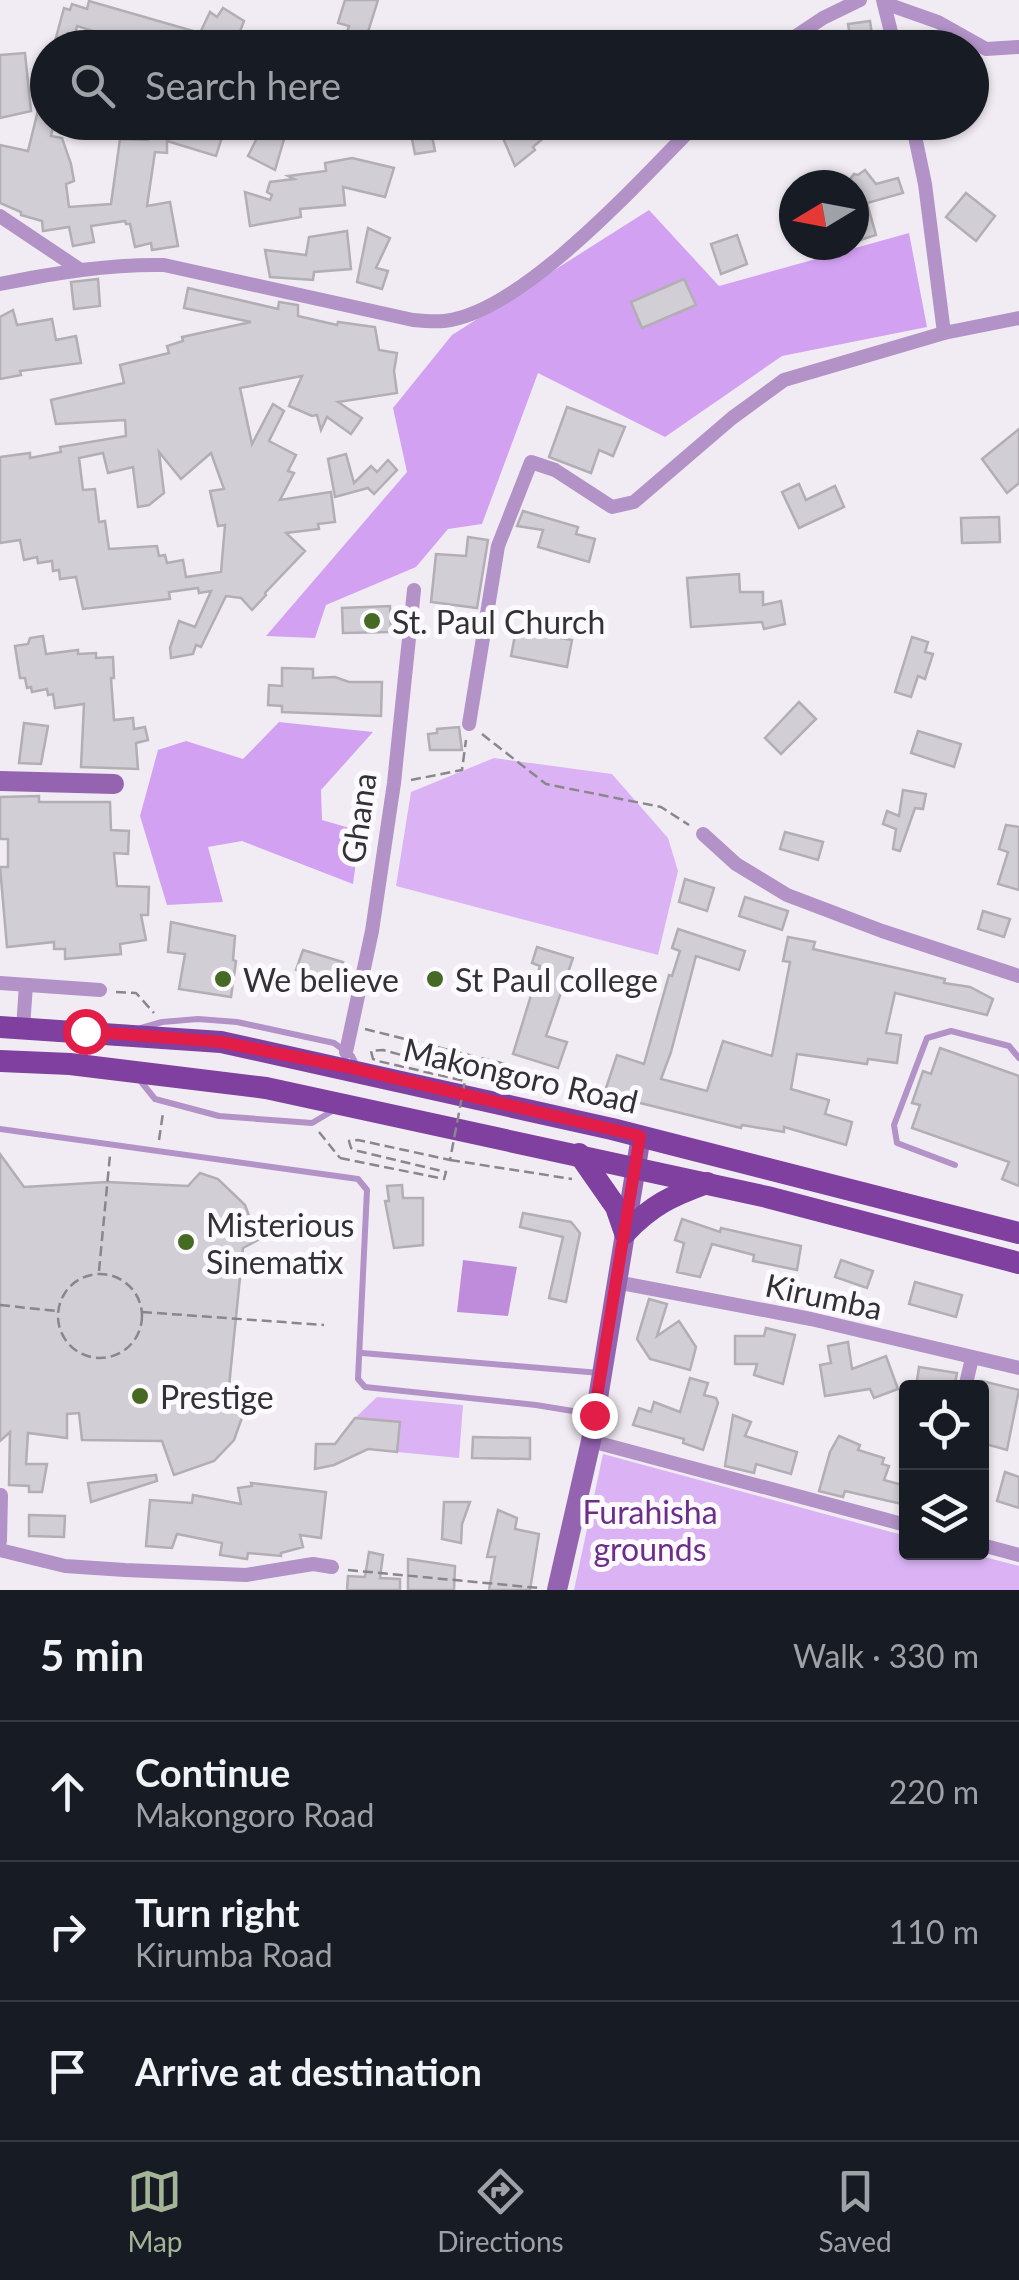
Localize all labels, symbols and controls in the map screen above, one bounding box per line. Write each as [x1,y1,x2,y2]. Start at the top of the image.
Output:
search box [30,30,989,140]
icon: search [65,58,120,113]
text: Search here [145,62,341,108]
north arrow [779,170,869,260]
place label: St. Paul Church [392,602,605,641]
marker: St. Paul Church [361,610,383,632]
street label: Ghana [332,770,384,866]
place label: We believe [243,960,399,999]
place label: St Paul college [455,960,658,999]
marker: We believe [212,968,234,990]
marker: St Paul college [424,968,446,990]
route start [63,1009,109,1055]
street label: Makongoro Road [400,1029,642,1121]
place label: Misterious Sinematix [206,1205,354,1281]
marker: Misterious Sinematix [175,1231,197,1253]
street label: Kirumba [762,1265,886,1327]
place label: Prestige [160,1377,274,1416]
map controls [899,1380,989,1560]
button: locate [899,1380,989,1470]
marker: Prestige [129,1385,151,1407]
route end [572,1393,618,1439]
button: layers [899,1470,989,1560]
park label: Furahisha grounds [582,1492,718,1568]
text: 5 min [40,1630,144,1680]
text: Walk · 330 m [793,1636,979,1675]
text: Continue [135,1749,290,1795]
icon: ahead [40,1764,95,1819]
text: 220 m [889,1772,979,1811]
text: Makongoro Road [135,1795,374,1834]
text: Turn right [135,1889,300,1935]
icon: right [40,1904,95,1959]
text: 110 m [889,1912,979,1951]
text: Kirumba Road [135,1935,333,1974]
icon: arrive [40,2044,95,2099]
text: Arrive at destination [135,2048,482,2094]
tab: Map [127,2164,183,2258]
tab: Directions [437,2164,564,2258]
tab: Saved [818,2164,892,2258]

